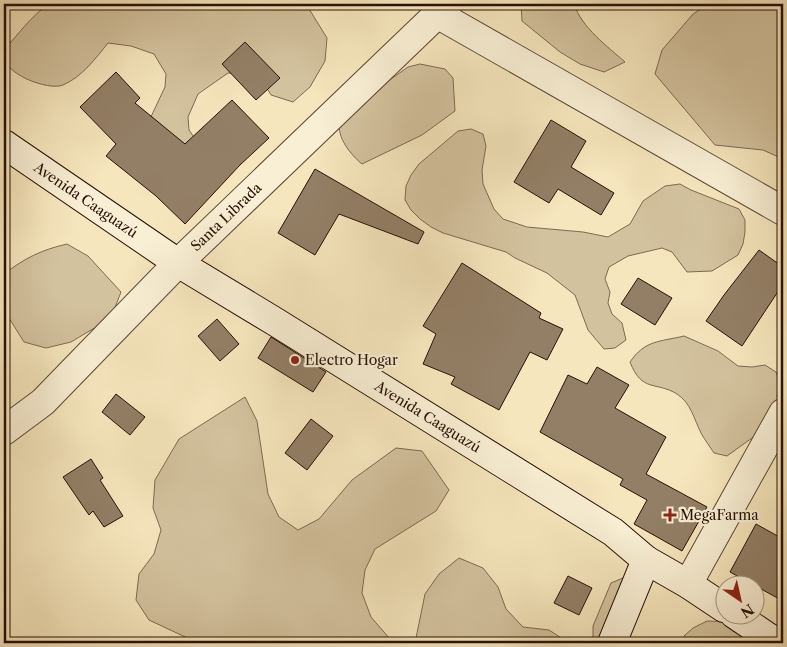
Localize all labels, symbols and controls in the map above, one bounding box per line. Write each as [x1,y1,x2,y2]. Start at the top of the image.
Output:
street label: Avenida Caaguazú [30,158,142,242]
street label: Santa Librada [187,178,266,255]
place label: Electro Hogar [305,351,398,369]
marker: Electro Hogar [289,354,301,366]
street label: Avenida Caaguazú [370,376,485,457]
place label: MegaFarma [680,506,759,524]
marker: MegaFarma [664,509,676,521]
north arrow [714,574,764,624]
text: N [737,600,757,622]

